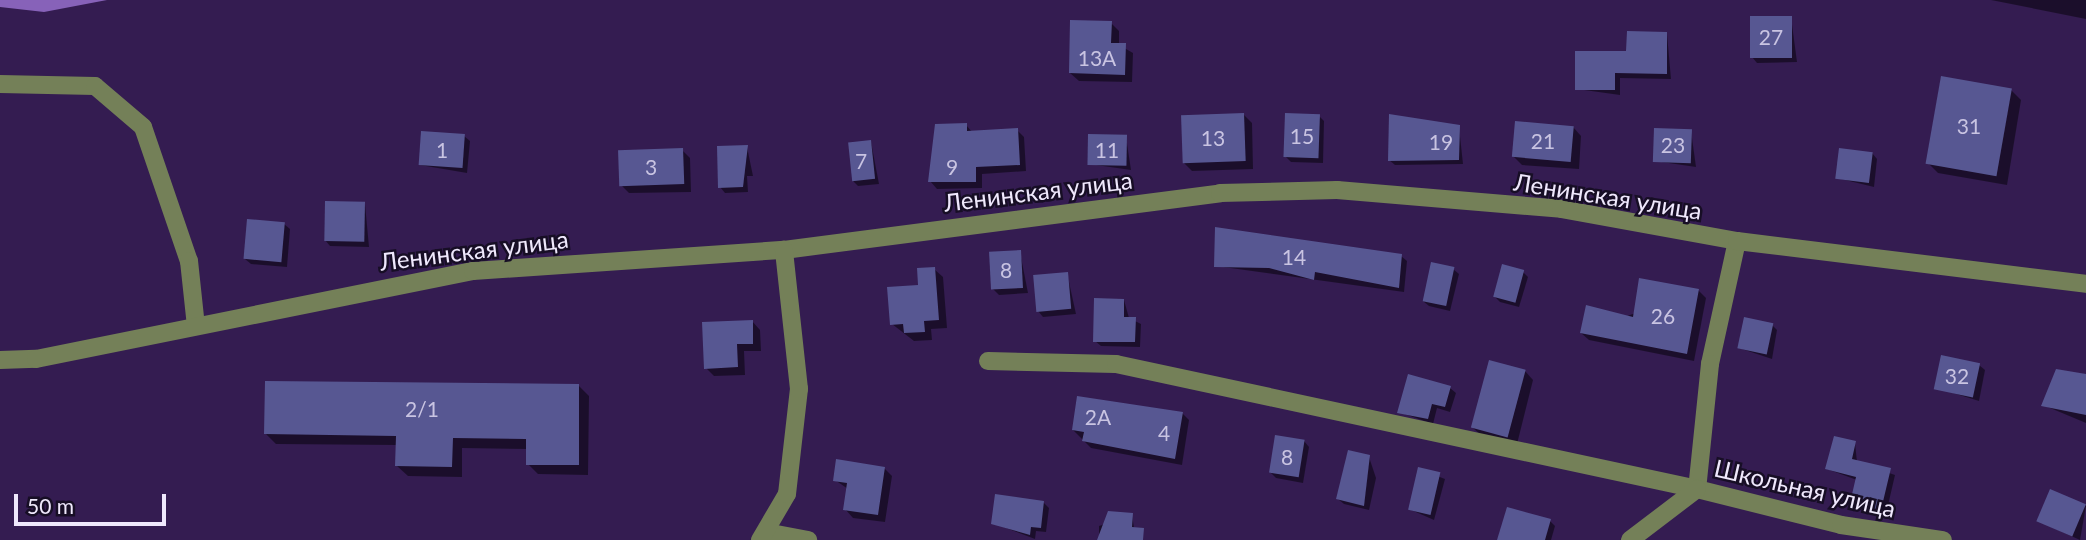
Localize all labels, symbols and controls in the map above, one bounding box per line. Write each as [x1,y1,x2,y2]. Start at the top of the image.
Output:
house number: 27 [1759,24,1783,50]
house number: 13А [1078,45,1116,71]
house number: 31 [1957,113,1981,139]
house number: 15 [1290,123,1314,149]
house number: 13 [1201,125,1225,151]
house number: 21 [1531,128,1555,154]
house number: 19 [1429,129,1453,155]
house number: 23 [1661,132,1685,158]
house number: 1 [436,137,448,163]
house number: 11 [1095,137,1119,163]
house number: 7 [855,148,867,174]
house number: 3 [645,154,657,180]
house number: 9 [946,154,958,180]
street label: Ленинская улица [942,165,1134,217]
street label: Ленинская улица [1512,167,1704,225]
street label: Ленинская улица [378,224,570,276]
house number: 14 [1282,244,1306,270]
house number: 8 [1000,257,1012,283]
house number: 26 [1651,303,1675,329]
house number: 32 [1945,363,1969,389]
house number: 2/1 [405,396,439,422]
house number: 2А [1085,404,1111,430]
house number: 4 [1158,420,1170,446]
house number: 8 [1281,444,1293,470]
street label: Школьная улица [1711,453,1899,523]
scale bar [18,480,170,524]
text: 50 m [27,493,74,518]

